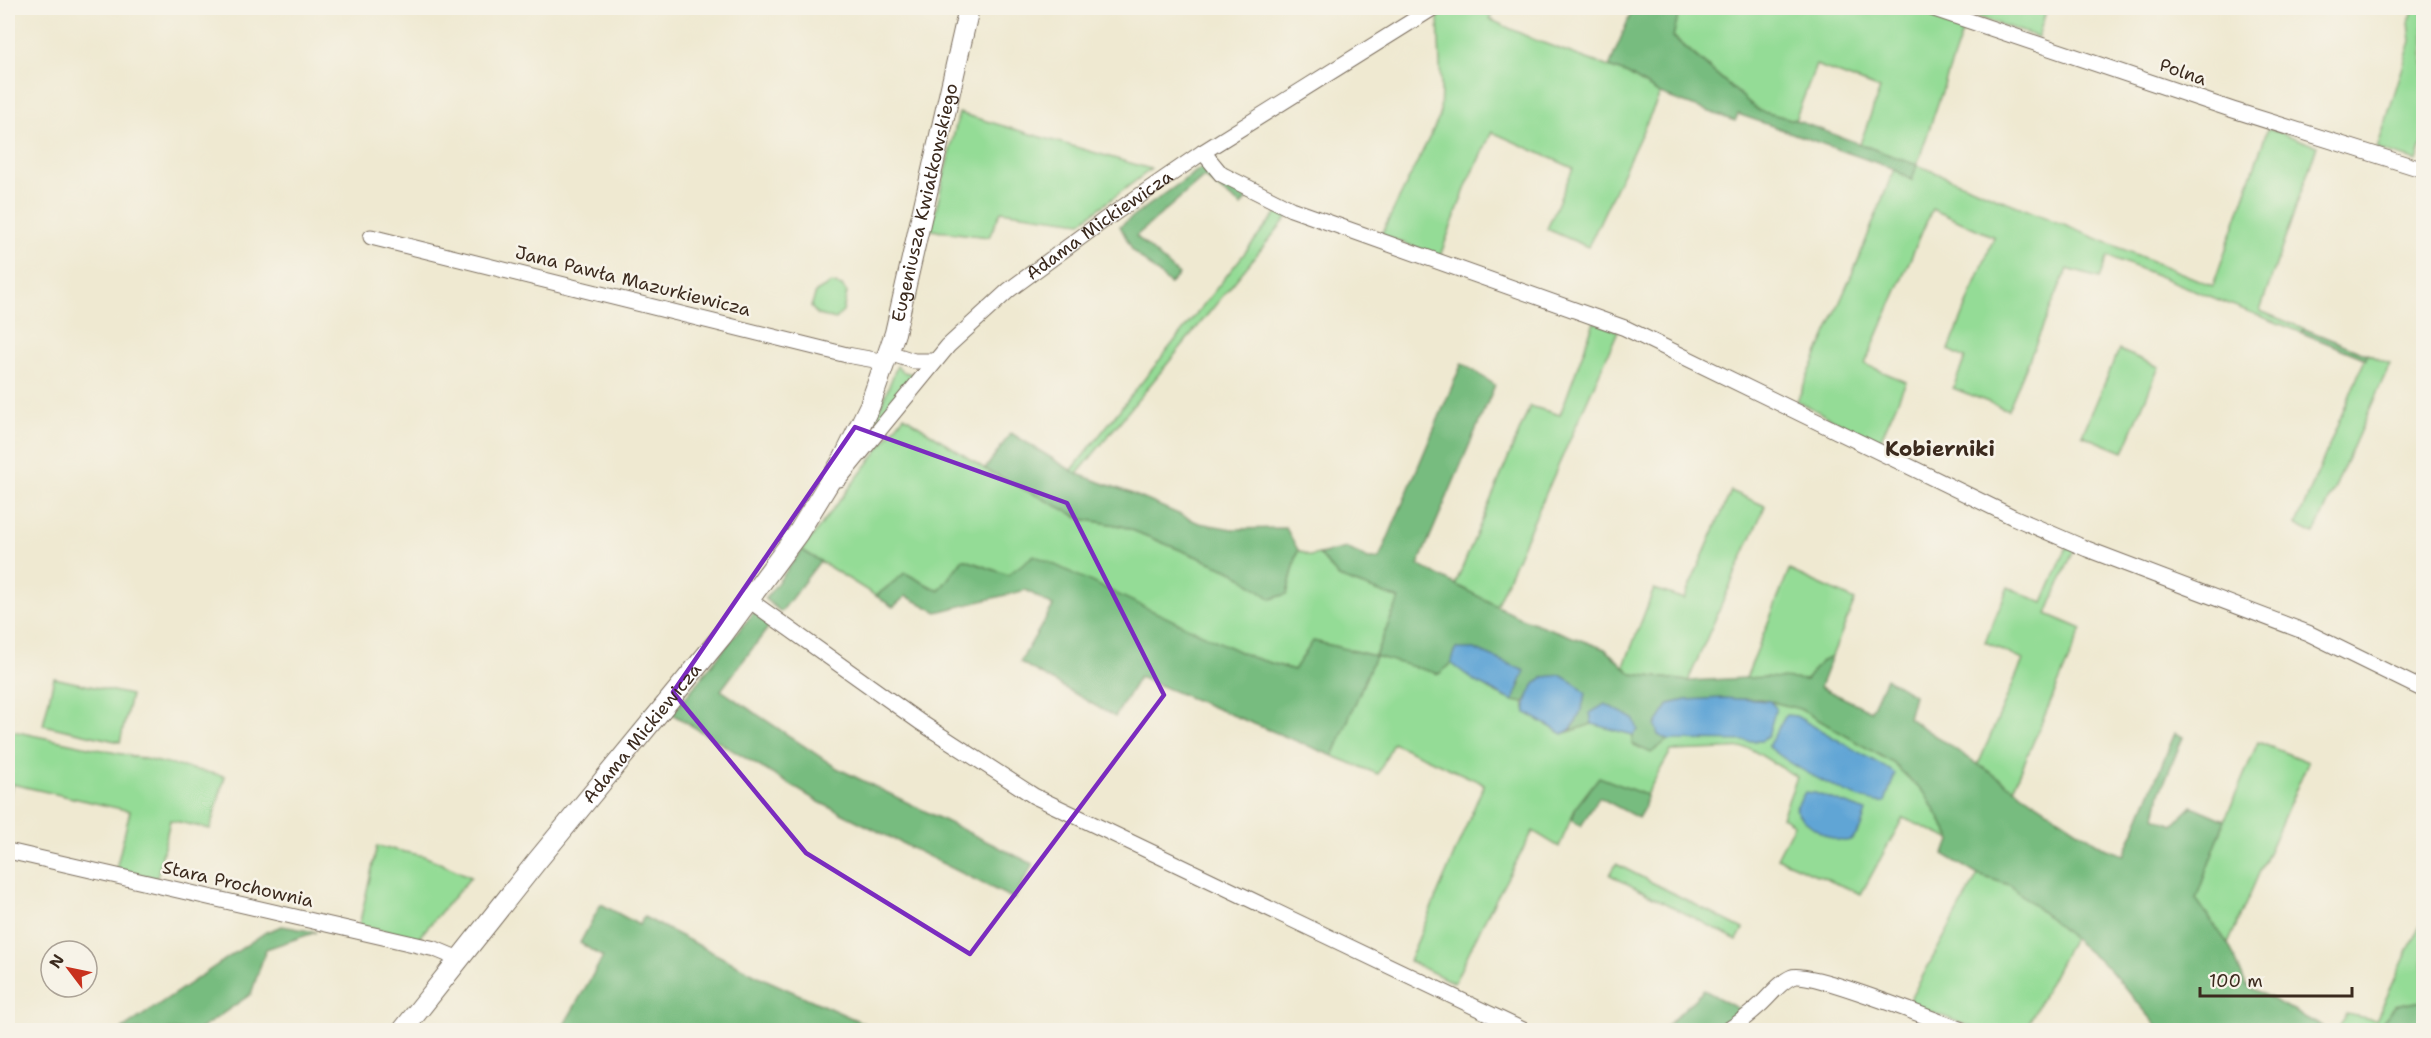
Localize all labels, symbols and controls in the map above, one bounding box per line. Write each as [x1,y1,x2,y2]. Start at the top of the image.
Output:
street label: Polna [2156,53,2210,91]
street label: Eugeniusza Kwiatkowskiego [886,81,964,324]
street label: Adama Mickiewicza [1021,165,1177,286]
street label: Jana Pawła Mazurkiewicza [513,240,753,322]
district label: Kobierniki [1885,435,1995,463]
street label: Adama Mickiewicza [577,658,707,808]
street label: Stara Prochownia [160,855,316,913]
north arrow [39,939,99,999]
text: N [44,950,69,972]
scale bar [2200,960,2352,998]
text: 100 m [2209,969,2263,993]

